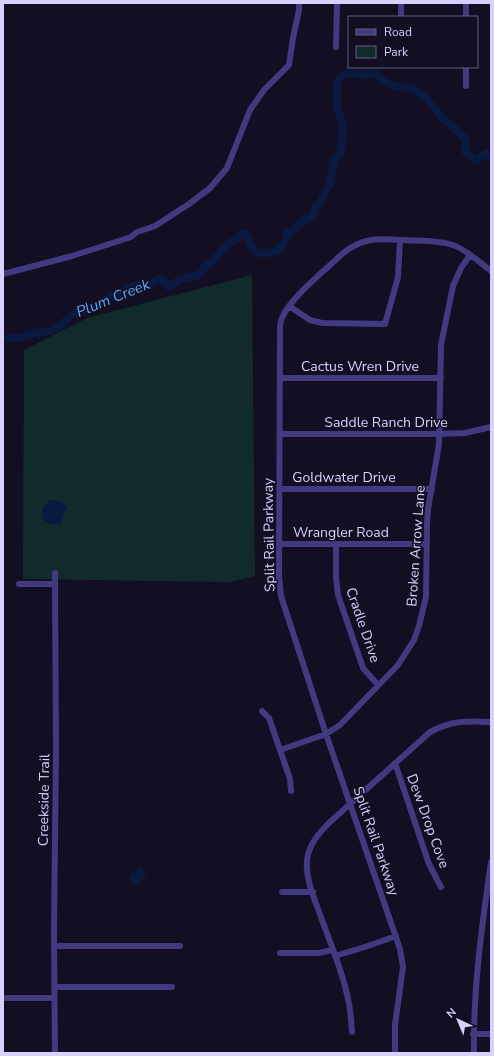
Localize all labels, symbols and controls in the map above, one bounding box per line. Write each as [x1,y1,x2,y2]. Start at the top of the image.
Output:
legend [348,16,478,68]
text: Road [384,24,412,40]
text: Park [384,44,409,60]
water label: Plum Creek [73,274,153,322]
street label: Cactus Wren Drive [301,357,419,376]
street label: Saddle Ranch Drive [324,413,448,432]
street label: Goldwater Drive [292,468,396,487]
street label: Split Rail Parkway [258,477,279,592]
street label: Broken Arrow Lane [402,485,430,607]
street label: Wrangler Road [293,523,389,542]
street label: Cradle Drive [341,585,385,665]
street label: Creekside Trail [34,753,54,846]
street label: Dew Drop Cove [402,771,454,871]
street label: Split Rail Parkway [348,784,404,899]
north arrow [438,1000,478,1040]
text: N [443,1005,460,1021]

